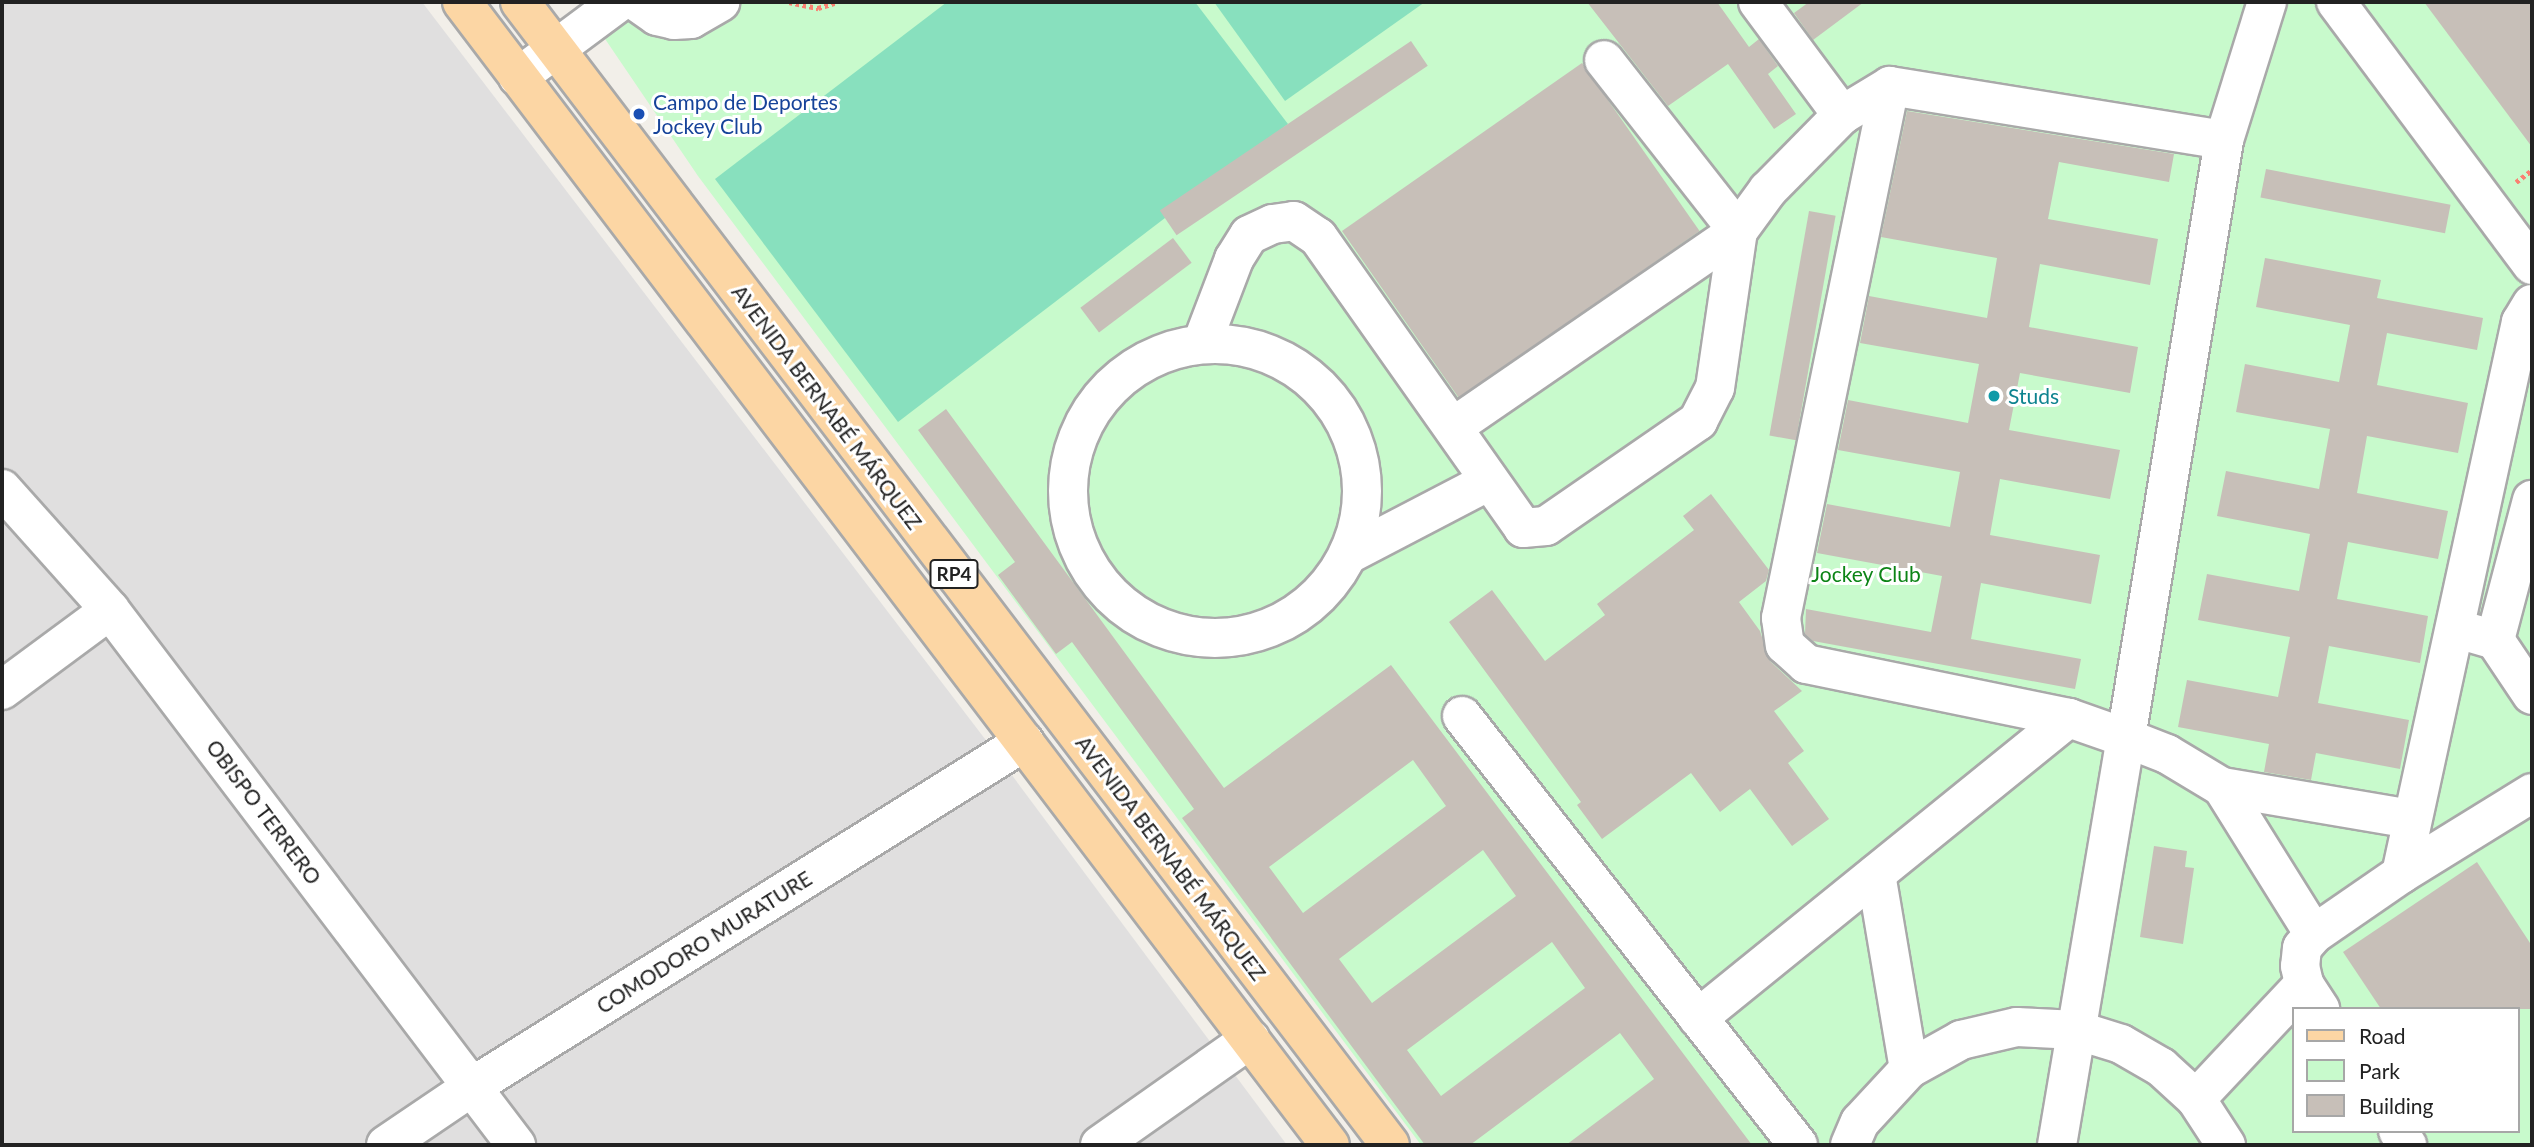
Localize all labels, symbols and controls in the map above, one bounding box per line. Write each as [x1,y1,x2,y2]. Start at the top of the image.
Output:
place label: Campo de Deportes Jockey Club [653,89,838,139]
marker: Campo de Deportes Jockey Club [631,106,647,122]
street label: AVENIDA BERNABÉ MÁRQUEZ [727,279,927,535]
place label: Studs [2008,383,2059,409]
marker: Studs [1986,388,2002,404]
road number: RP4 [930,558,978,590]
park label: Jockey Club [1811,561,1921,587]
street label: AVENIDA BERNABÉ MÁRQUEZ [1071,730,1271,986]
street label: OBISPO TERRERO [201,734,327,890]
street label: COMODORO MURATURE [592,865,816,1019]
legend [2292,1007,2520,1133]
text: Road [2359,1023,2406,1048]
text: Park [2359,1058,2400,1083]
text: Building [2359,1093,2434,1118]

